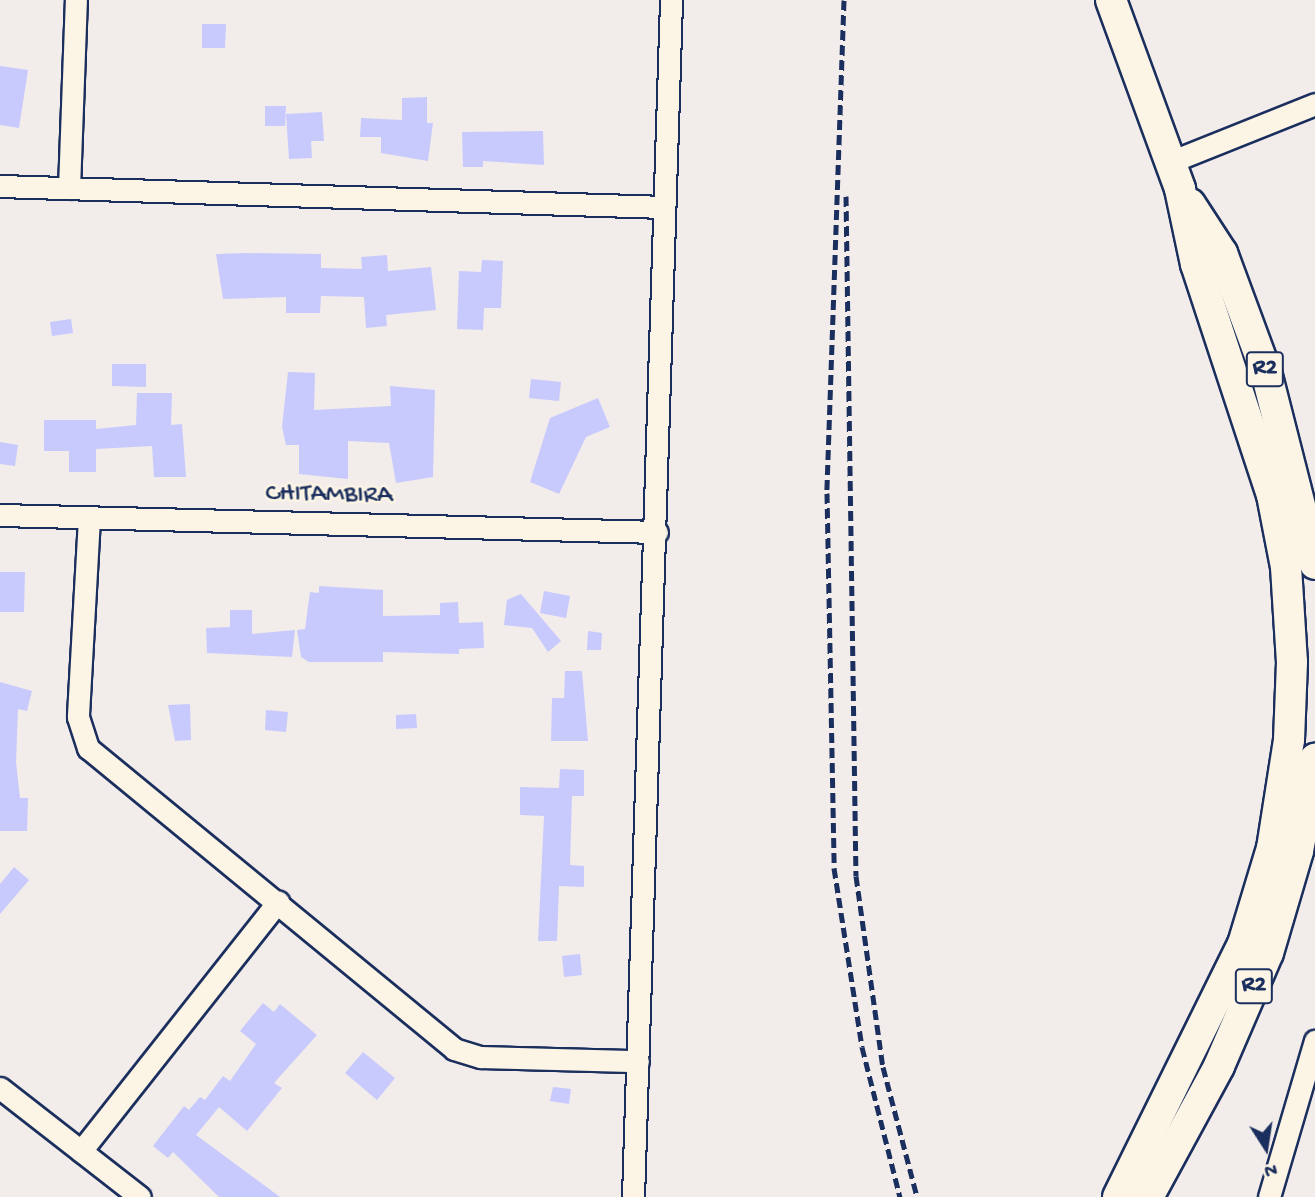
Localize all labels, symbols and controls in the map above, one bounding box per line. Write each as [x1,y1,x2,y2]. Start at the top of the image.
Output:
road number: R2 [1246,348,1284,390]
street label: CHITAMBIRA [265,479,393,513]
road number: R2 [1235,966,1273,1006]
north arrow [1231,1113,1301,1183]
text: N [1262,1156,1279,1182]

